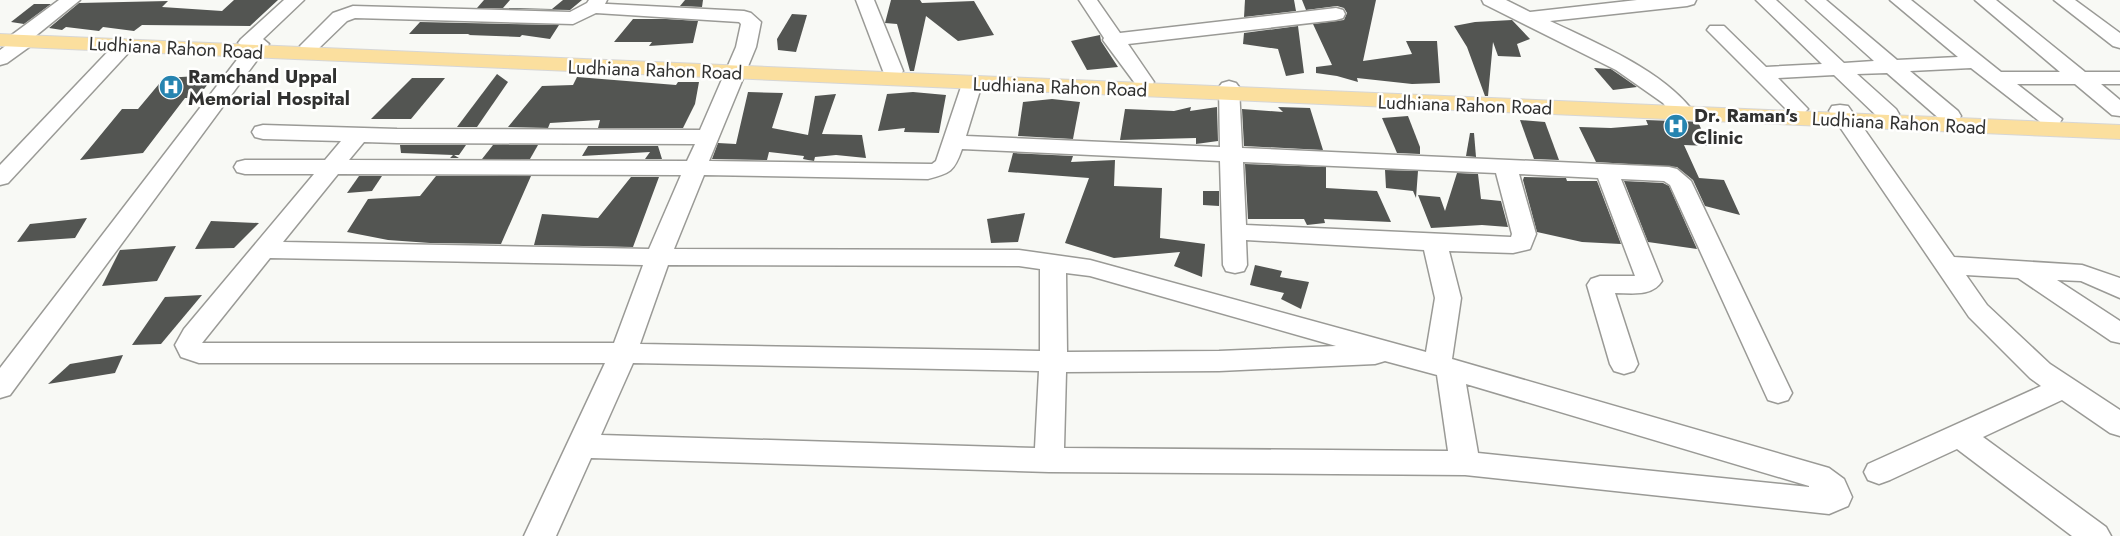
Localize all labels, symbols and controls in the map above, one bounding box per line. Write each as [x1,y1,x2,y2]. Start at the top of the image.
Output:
street label: Ludhiana Rahon Road [88,30,264,66]
street label: Ludhiana Rahon Road [567,53,743,87]
place label: Ramchand Uppal Memorial Hospital [188,63,350,112]
street label: Ludhiana Rahon Road [972,70,1148,104]
hospital icon: Ramchand Uppal Memorial Hospital [158,74,184,100]
street label: Ludhiana Rahon Road [1377,88,1553,122]
place label: Dr. Raman's Clinic [1694,102,1798,151]
street label: Ludhiana Rahon Road [1811,105,1987,141]
hospital icon: Dr. Raman's Clinic [1663,113,1689,139]

